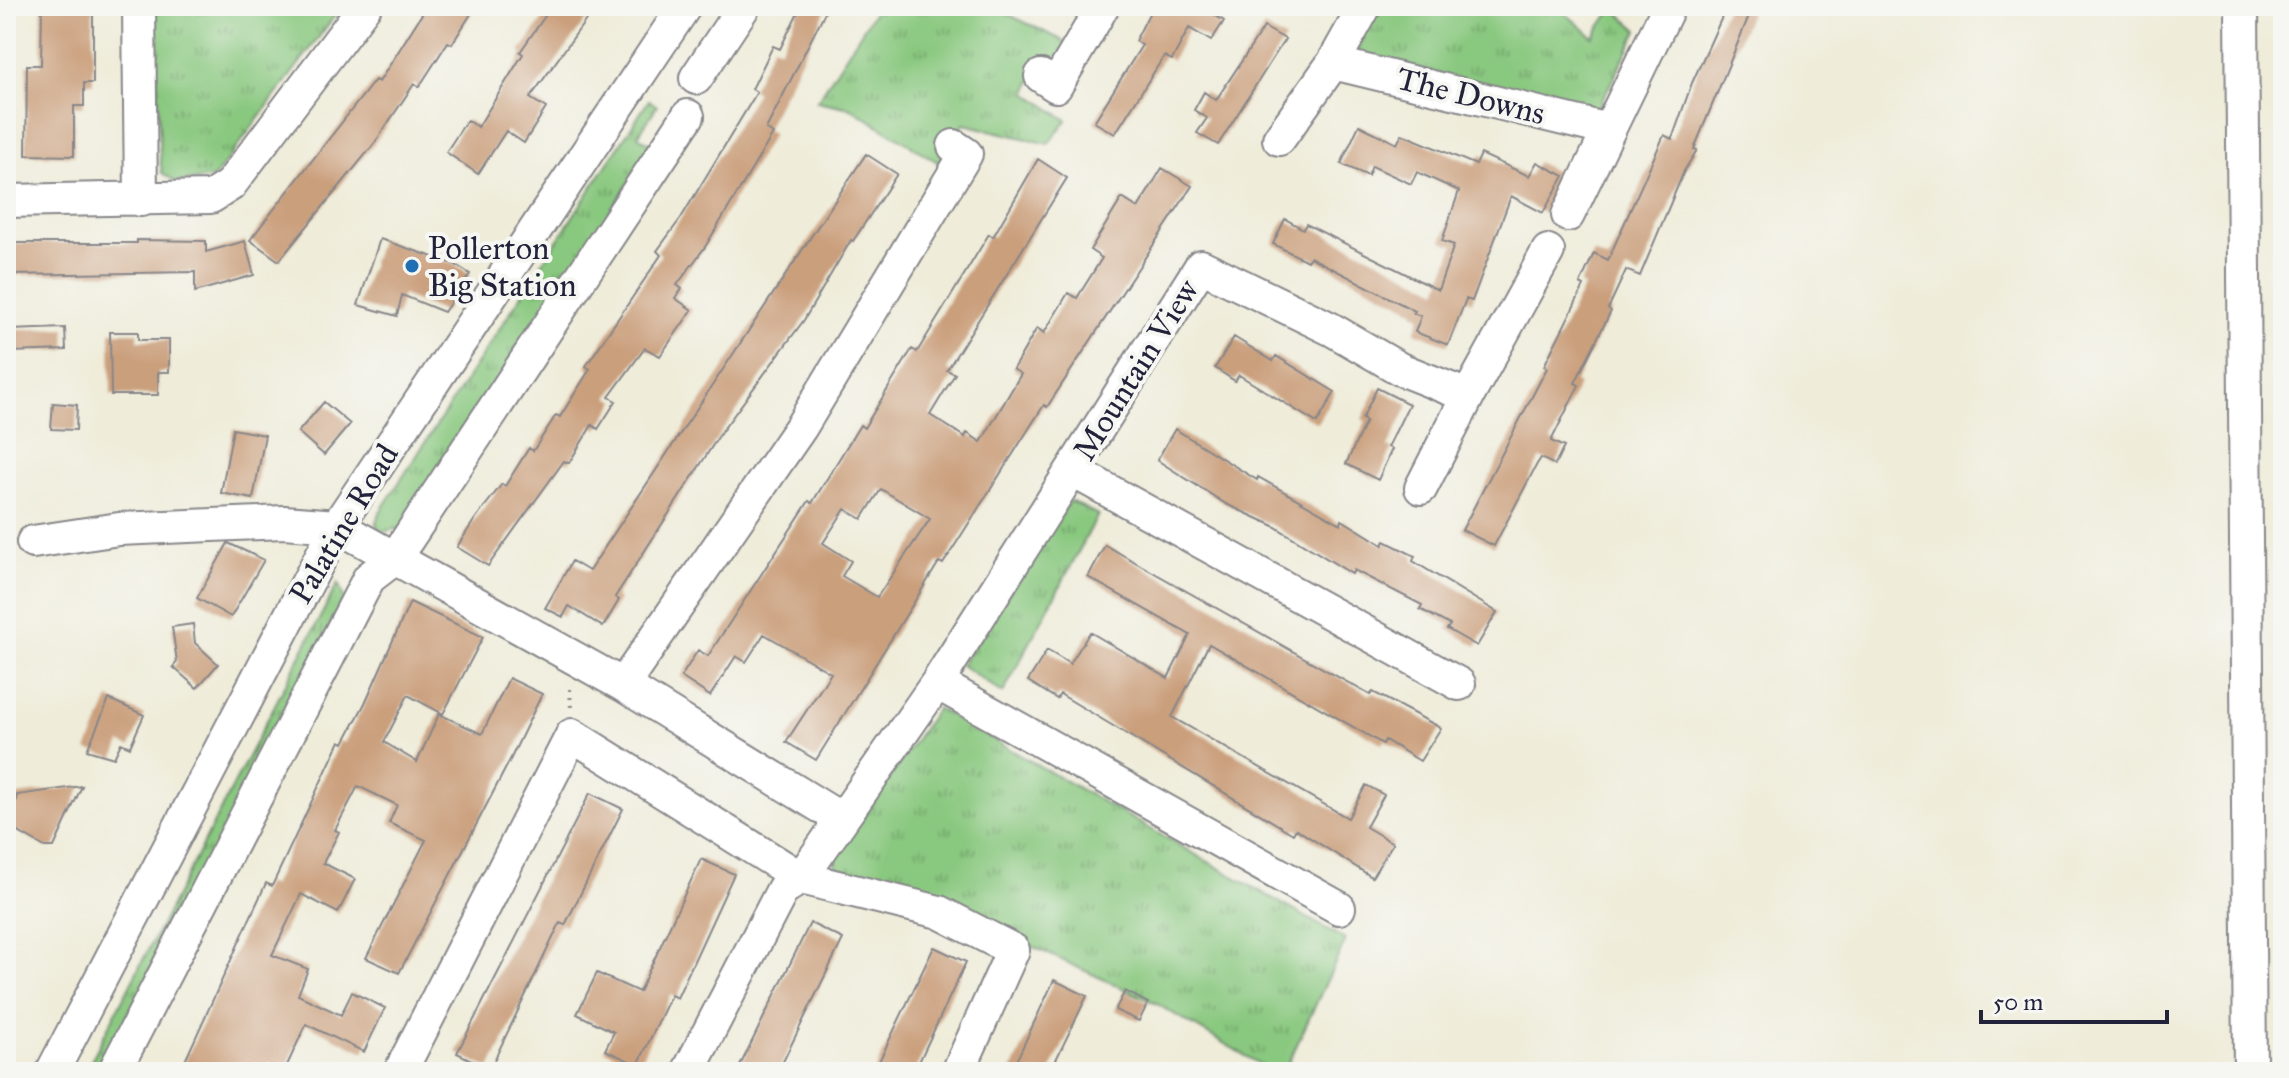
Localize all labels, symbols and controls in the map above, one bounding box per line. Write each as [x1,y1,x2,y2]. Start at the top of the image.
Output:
street label: The Downs [1393,59,1549,133]
place label: Pollerton Big Station [428,229,577,305]
marker: Pollerton Big Station [403,257,421,275]
street label: Mountain View [1065,271,1208,468]
street label: Palatine Road [281,437,407,611]
scale bar [1981,974,2167,1024]
text: 50 m [1993,987,2043,1017]

